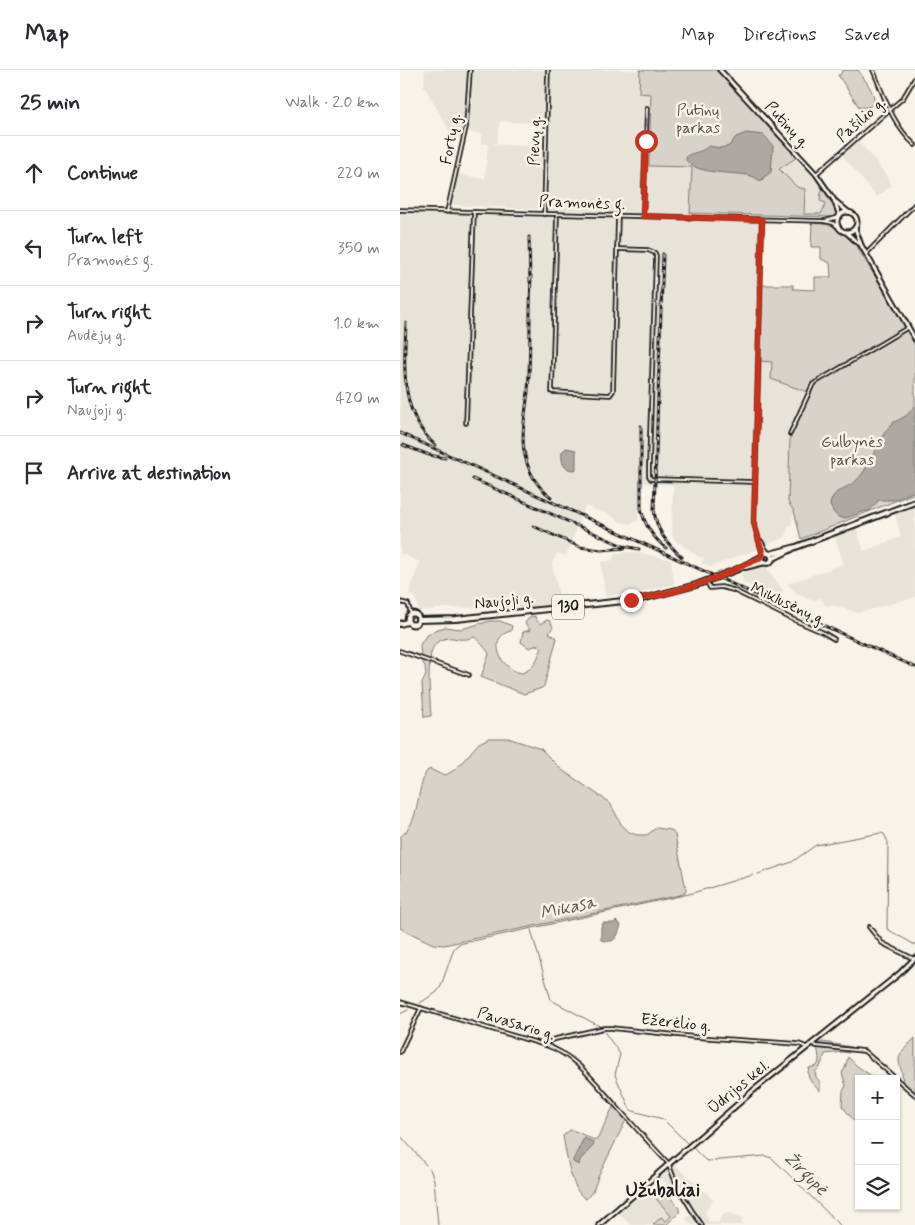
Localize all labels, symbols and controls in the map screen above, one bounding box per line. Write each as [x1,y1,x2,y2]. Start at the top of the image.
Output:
text: Map [25,19,69,50]
text: Map [682,23,715,47]
text: Directions [743,23,817,47]
text: Saved [845,23,890,47]
text: 25 min [20,89,80,117]
text: Walk · 2.0 km [285,92,380,113]
street label: Pašilio g. [832,93,890,147]
street label: Putinų g. [760,97,814,153]
park label: Putinų parkas [676,100,720,139]
street label: Fortų g. [436,112,466,166]
street label: Pievų g. [524,116,546,166]
route start [635,130,658,153]
icon: ahead [20,159,48,187]
text: Continue [67,161,138,186]
text: 220 m [337,163,380,184]
street label: Pramonės g. [538,191,626,216]
text: Turn left [67,225,143,250]
icon: left [20,234,48,262]
text: 350 m [338,238,380,259]
text: Pramonės g. [67,250,153,271]
text: Turn right [67,300,151,325]
icon: right [20,309,48,337]
text: 1.0 km [333,313,380,334]
text: Audėjų g. [67,325,126,346]
text: Turn right [67,375,151,400]
icon: right [20,384,48,412]
text: 420 m [336,388,380,409]
text: Naujoji g. [67,400,126,421]
park label: Gulbynės parkas [821,432,883,471]
icon: arrive [20,459,48,487]
text: Arrive at destination [67,461,231,486]
street label: Miklusėnų g. [747,577,829,631]
street label: Naujoji g. [473,587,535,615]
route end [620,589,643,612]
road number: 130 [552,594,584,620]
water label: Mikasa [538,890,599,926]
street label: Pavasario g. [475,1002,557,1046]
street label: Ežerėlio g. [640,1009,712,1037]
street label: Ūdrijos kel. [704,1055,774,1119]
map controls [855,1075,900,1210]
button: + [855,1075,900,1120]
button: − [855,1120,900,1165]
water label: Žirgupė [777,1147,834,1203]
button: layers [855,1165,900,1210]
district label: Užubaliai [626,1178,700,1203]

